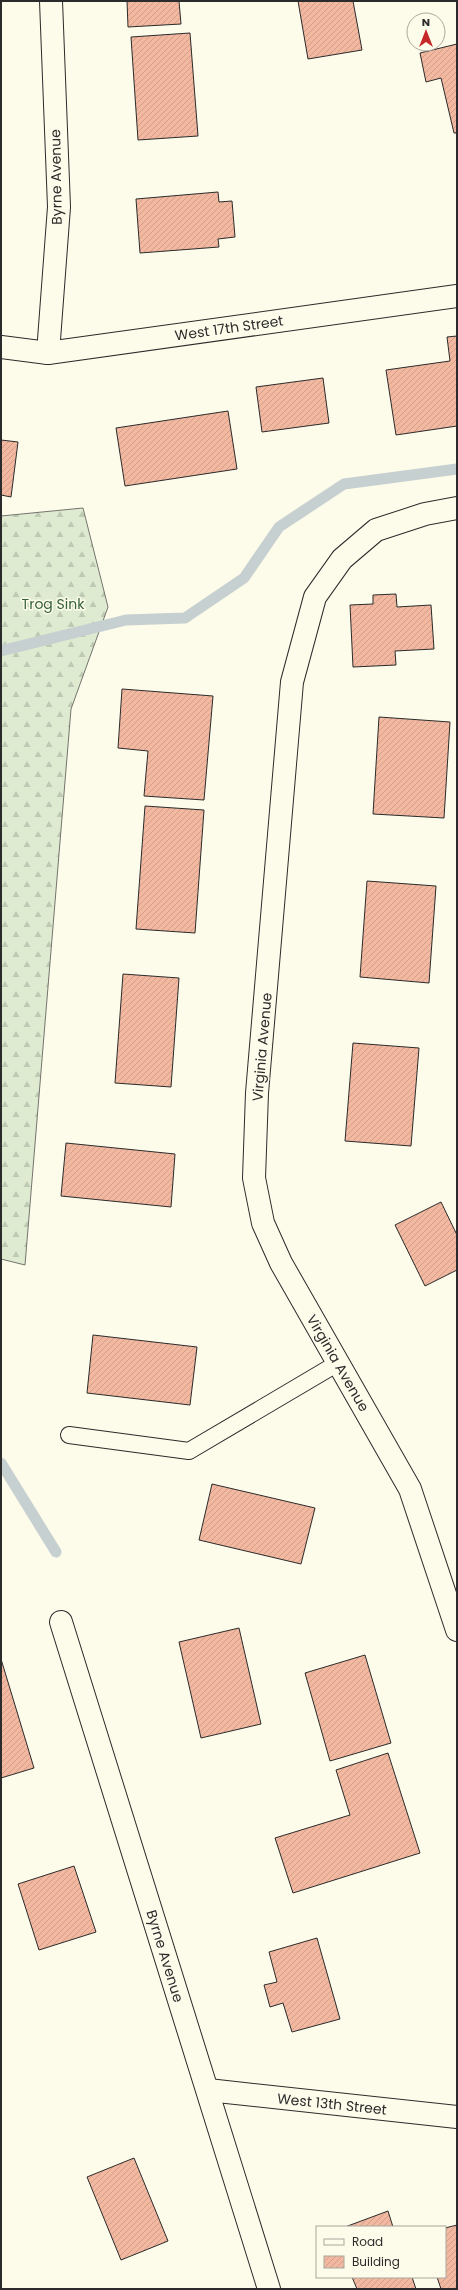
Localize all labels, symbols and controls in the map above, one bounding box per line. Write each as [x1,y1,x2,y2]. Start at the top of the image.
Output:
north arrow [406,12,446,52]
text: N [422,14,430,30]
street label: Byrne Avenue [45,129,67,225]
street label: West 17th Street [173,310,285,346]
park label: Trog Sink [22,594,85,614]
street label: Virginia Avenue [247,991,277,1102]
street label: Virginia Avenue [302,1311,374,1416]
street label: Byrne Avenue [141,1907,189,2005]
street label: West 13th Street [276,2088,388,2120]
legend [316,2226,446,2278]
text: Road [352,2233,383,2250]
text: Building [352,2253,400,2270]

